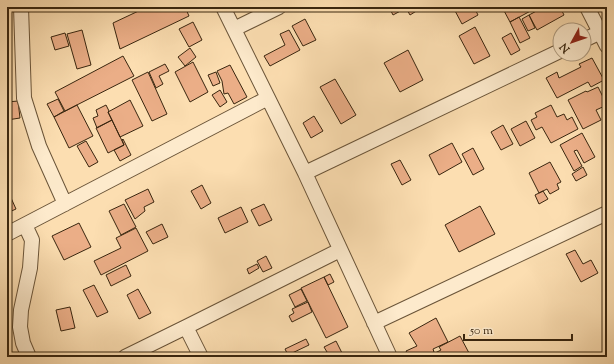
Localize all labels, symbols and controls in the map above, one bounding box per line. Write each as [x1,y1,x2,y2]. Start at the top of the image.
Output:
north arrow [552,22,592,62]
text: N [556,39,575,57]
scale bar [464,316,572,342]
text: 50 m [469,322,493,340]

